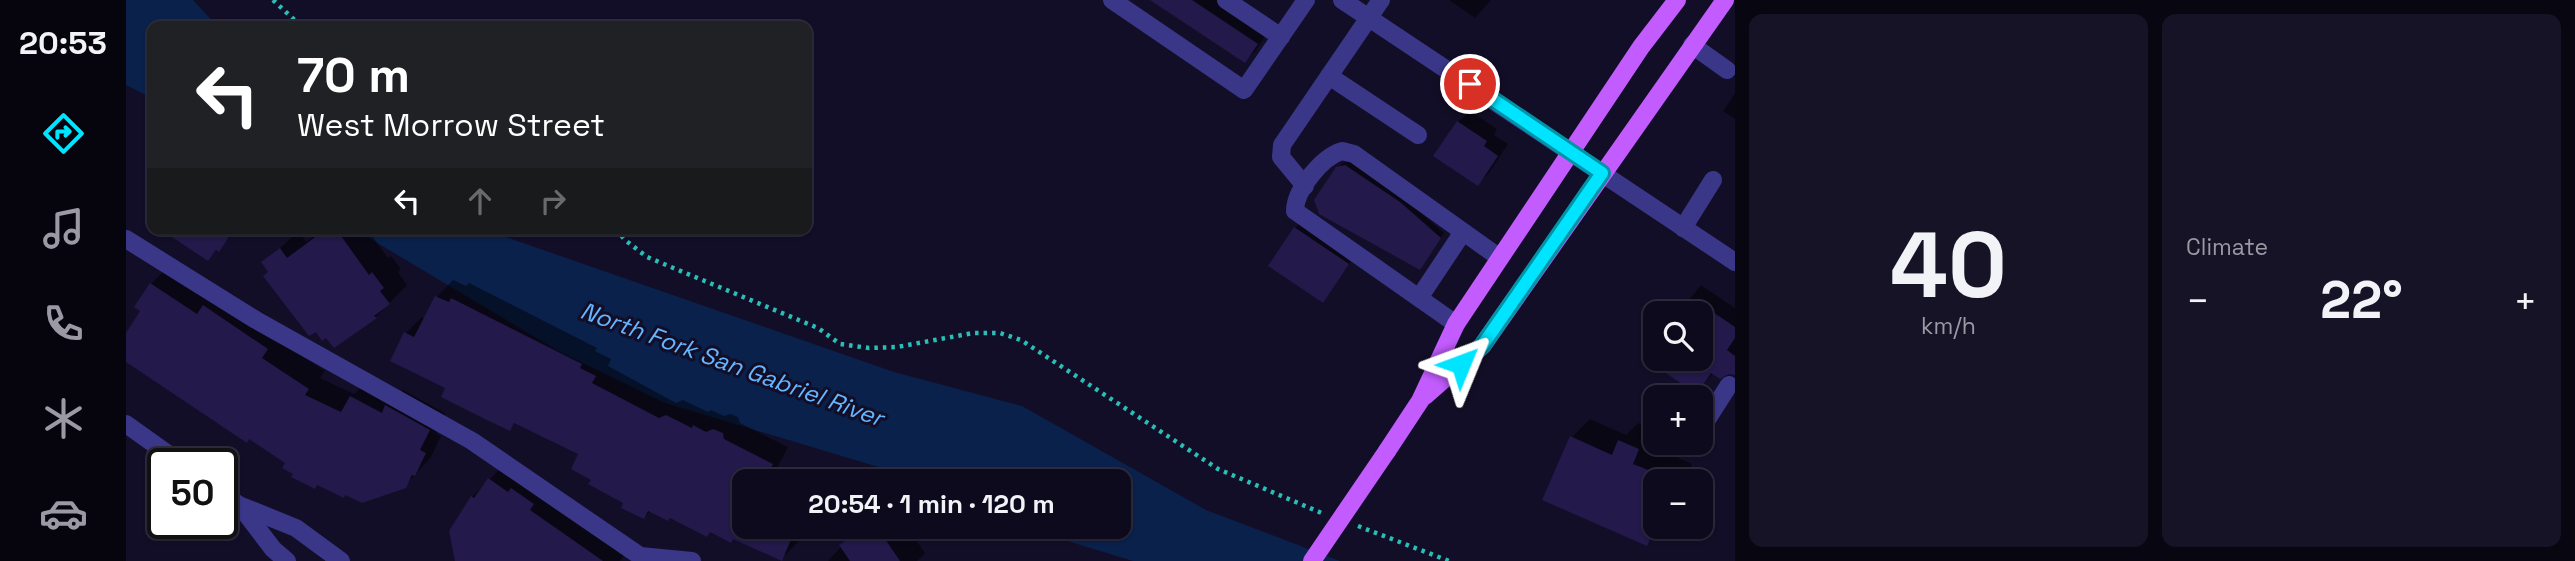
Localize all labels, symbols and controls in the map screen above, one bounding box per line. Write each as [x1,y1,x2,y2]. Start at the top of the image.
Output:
text: 20:53 [19,23,107,63]
text: 70 m [297,44,410,106]
icon: left [182,49,273,140]
pin [1440,54,1500,114]
icon: arrive [1451,65,1489,103]
text: West Morrow Street [297,105,605,145]
icon: directions [39,109,88,158]
icon: left [388,182,426,220]
icon: ahead [461,182,499,220]
icon: right [534,182,572,220]
icon: music [39,204,88,253]
text: 40 [1890,207,2007,324]
text: Climate [2186,232,2268,262]
text: 22° [2320,267,2403,333]
text: − [2186,277,2210,325]
text: + [2513,277,2537,325]
water label: North Fork San Gabriel River [576,295,890,434]
icon: phone [39,299,88,348]
map controls [1643,301,1713,539]
button: search [1643,301,1713,371]
text: km/h [1921,311,1976,341]
position arrow [1424,327,1498,401]
button: + [1643,385,1713,455]
icon: climate [39,394,88,443]
speed limit sign: 50 [147,448,238,539]
button: − [1643,469,1713,539]
text: 20:54 · 1 min · 120 m [808,487,1055,521]
icon: car [39,489,88,538]

